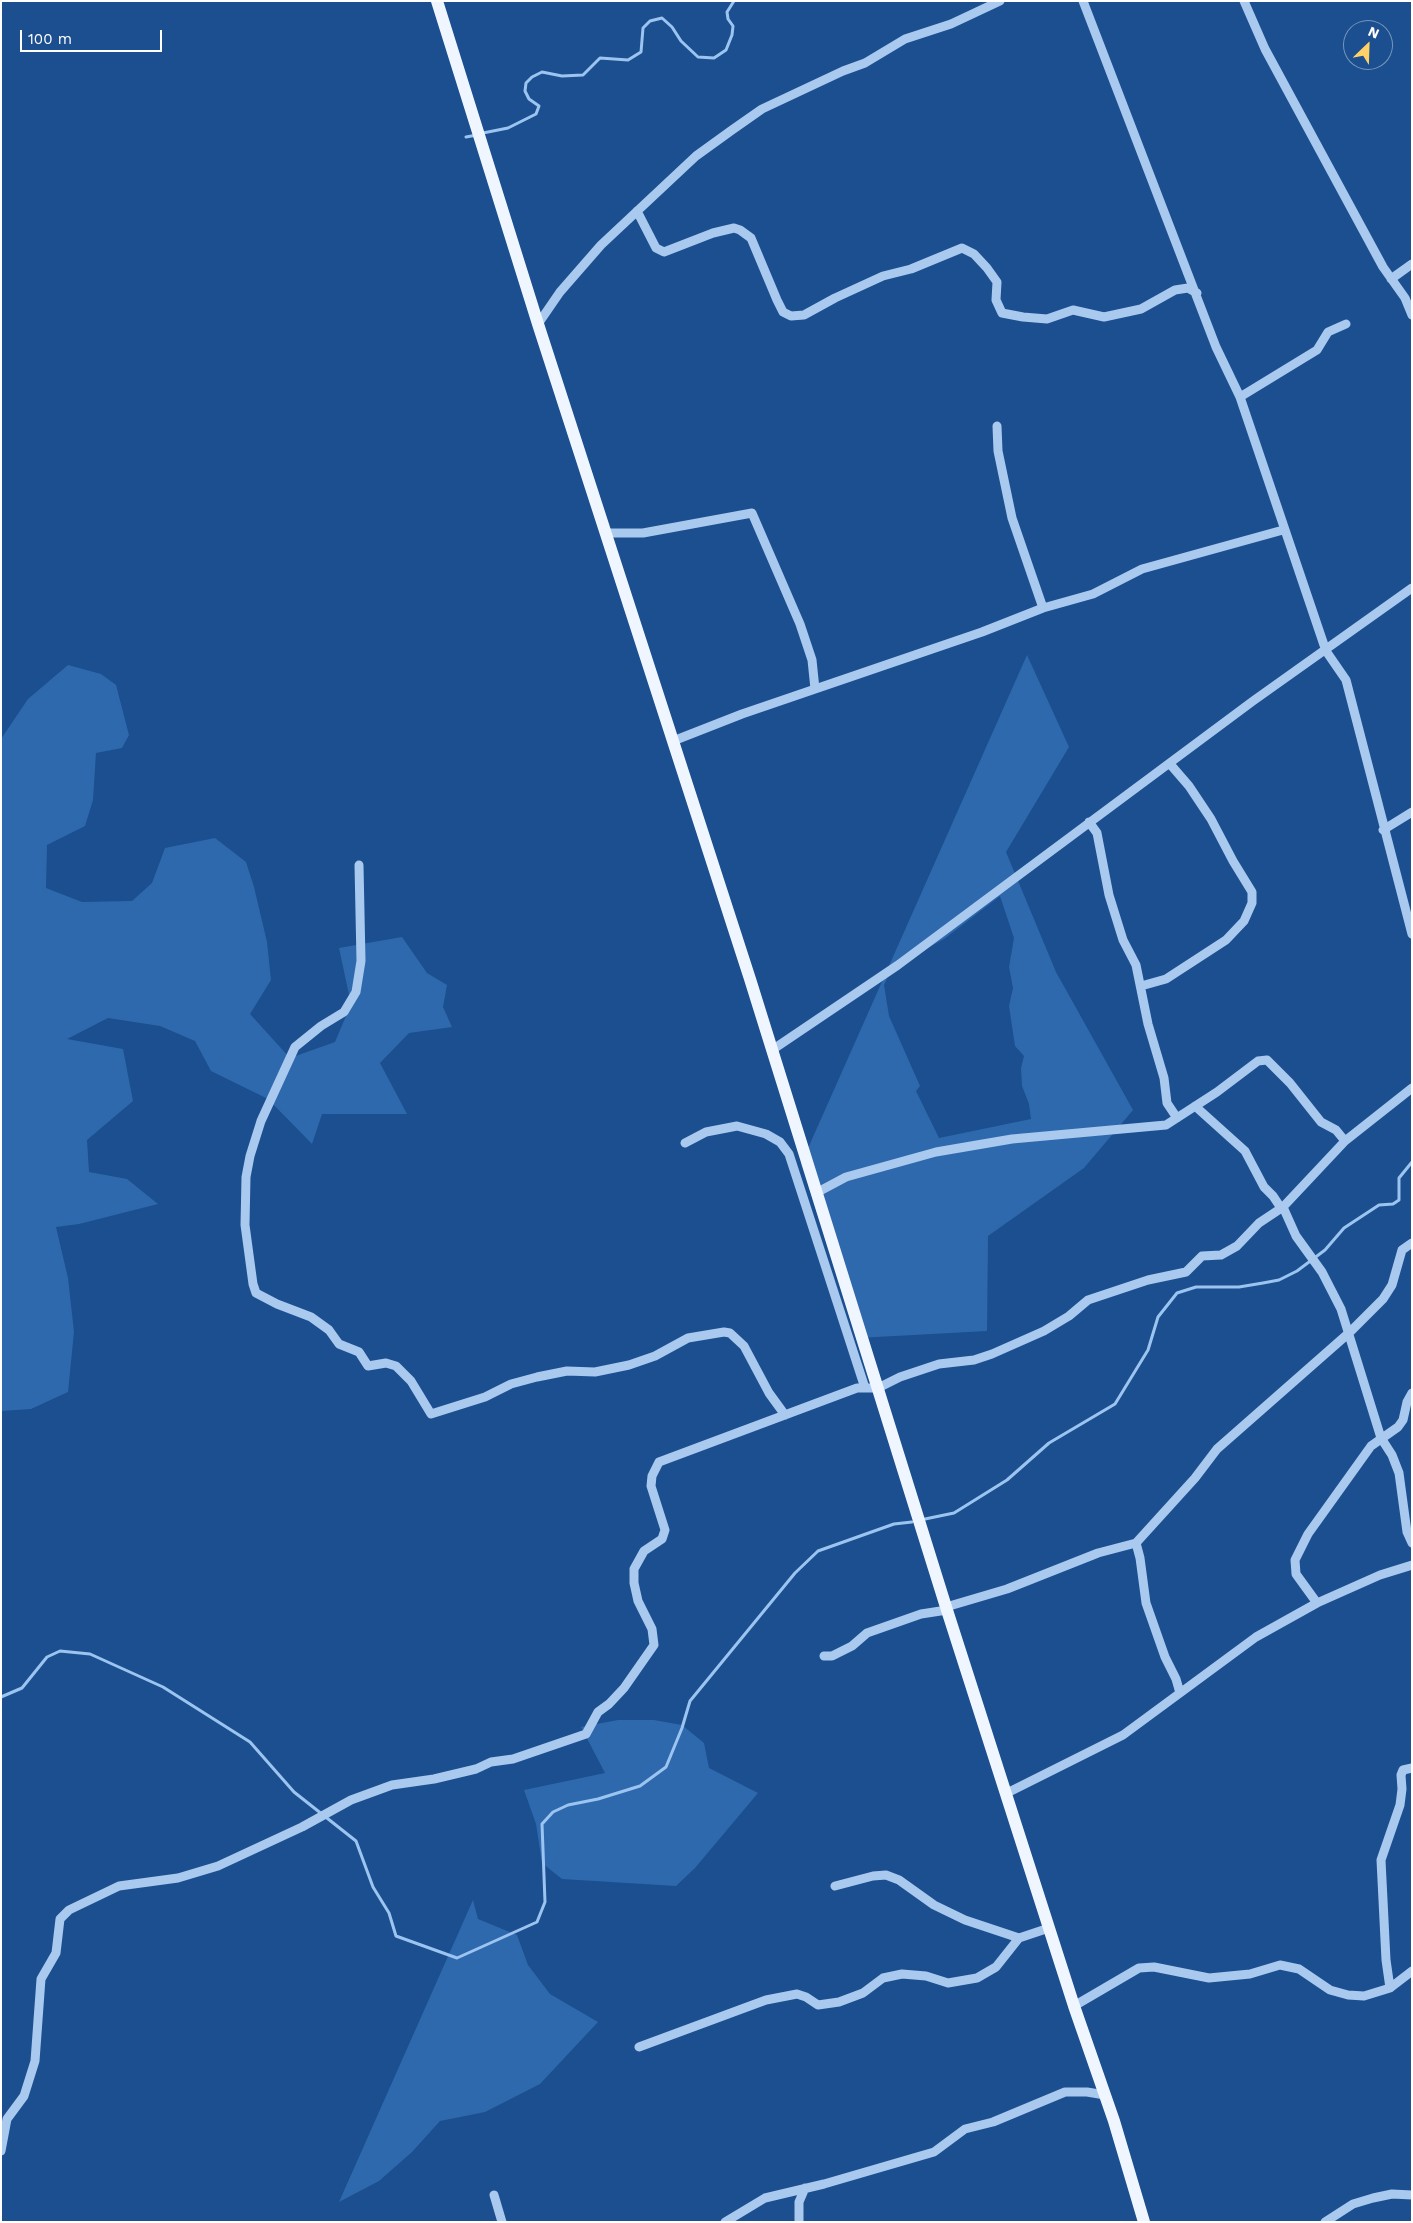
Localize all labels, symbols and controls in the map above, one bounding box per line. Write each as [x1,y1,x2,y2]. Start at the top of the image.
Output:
scale bar [22,20,165,52]
north arrow [1343,20,1393,70]
text: N [1366,23,1382,42]
text: 100 m [28,30,72,48]

